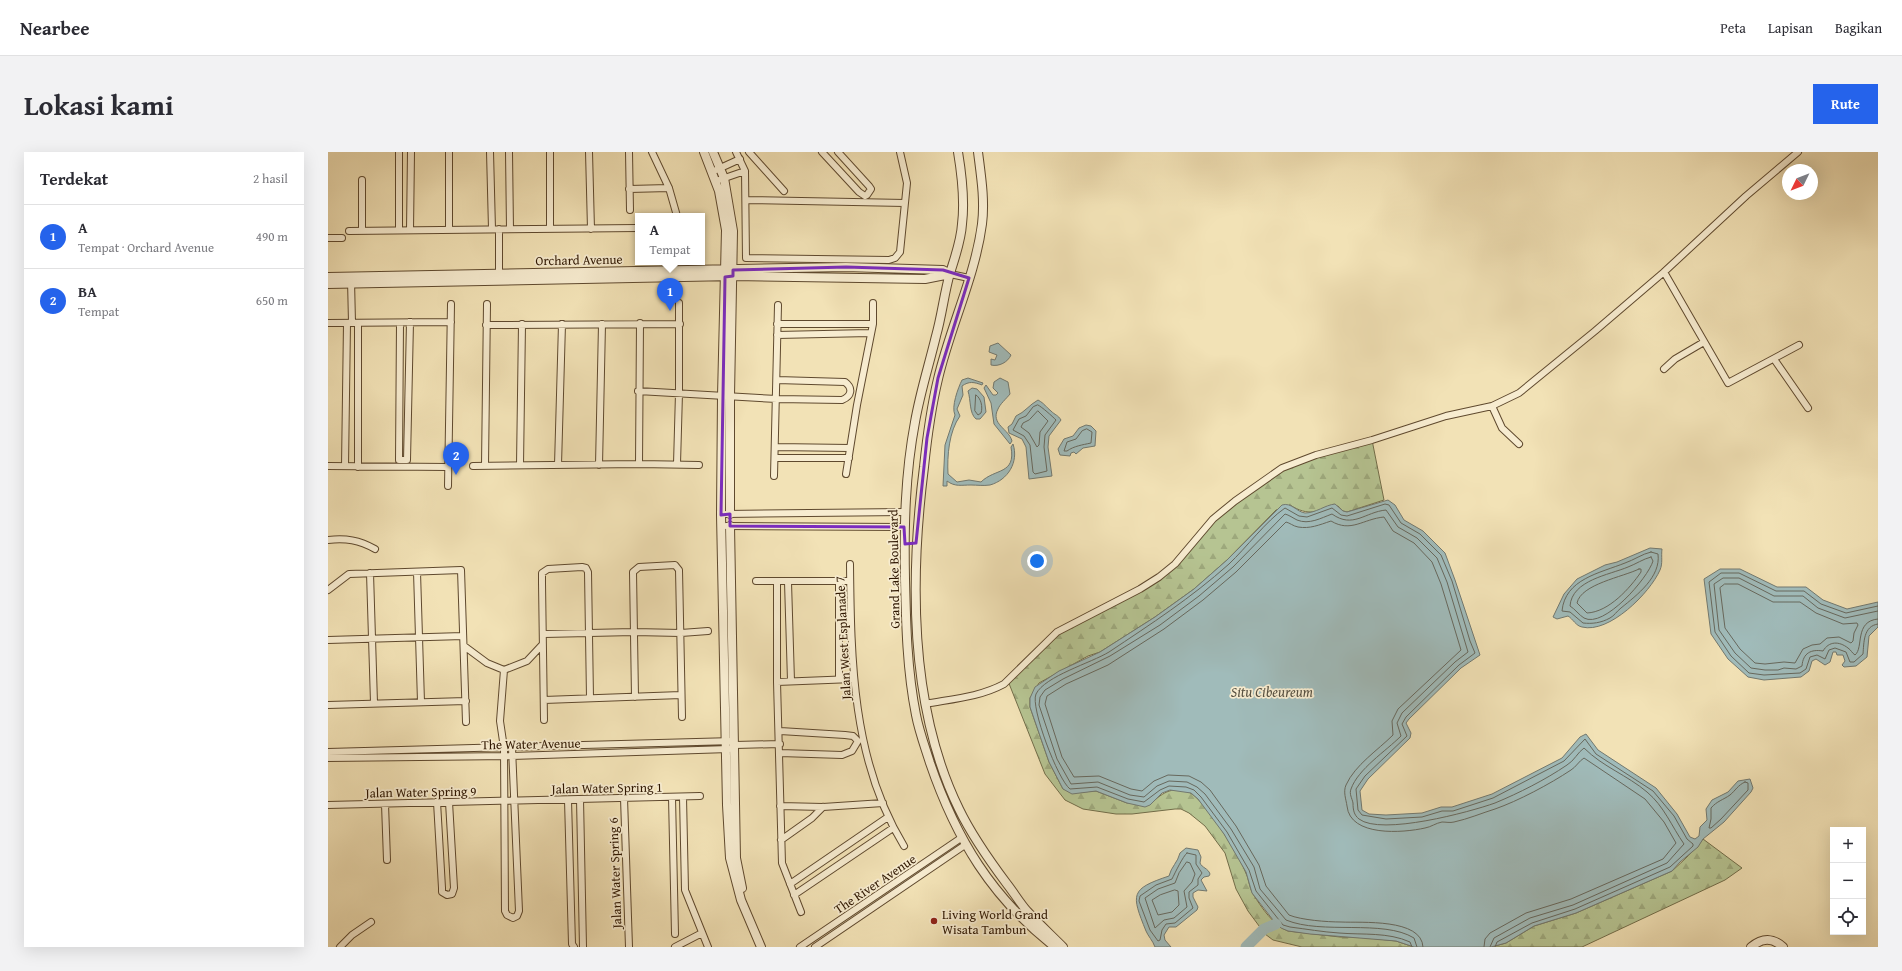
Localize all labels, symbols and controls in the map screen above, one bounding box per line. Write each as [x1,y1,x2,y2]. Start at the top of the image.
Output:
text: Nearbee [20,14,90,42]
text: Peta [1720,18,1746,38]
text: Lapisan [1768,18,1813,38]
text: Bagikan [1835,18,1882,38]
text: Lokasi kami [24,84,174,125]
button: Rute [1813,84,1878,124]
north arrow [1782,164,1818,200]
text: Terdekat [40,166,108,191]
text: 2 hasil [253,169,288,188]
popup [635,213,705,265]
text: A [78,217,88,238]
text: A [649,219,659,240]
text: 1 [50,227,56,246]
text: 490 m [256,227,288,246]
text: Tempat · Orchard Avenue [78,238,214,257]
text: Tempat [649,240,691,259]
street label: Orchard Avenue [535,250,623,270]
pin: 1 [657,278,683,311]
text: BA [78,281,97,302]
text: 2 [50,291,56,310]
text: 650 m [256,291,288,310]
text: Tempat [78,302,119,321]
pin: 2 [443,442,469,475]
street label: Grand Lake Boulevard [883,509,905,629]
your location [1027,551,1047,571]
street label: Jalan West Esplanade 7 [830,576,856,702]
water label: Situ Cibeureum [1231,682,1313,702]
street label: The Water Avenue [481,734,581,754]
street label: Jalan Water Spring 1 [549,778,663,799]
street label: Jalan Water Spring 9 [363,782,477,803]
street label: Jalan Water Spring 6 [604,817,627,931]
map controls [1830,827,1866,935]
button: + [1830,827,1866,863]
street label: The River Avenue [830,850,920,918]
button: − [1830,863,1866,899]
button: locate [1830,899,1866,935]
place label: Living World Grand Wisata Tambun [942,905,1048,939]
marker: Living World Grand Wisata Tambun [929,916,939,926]

